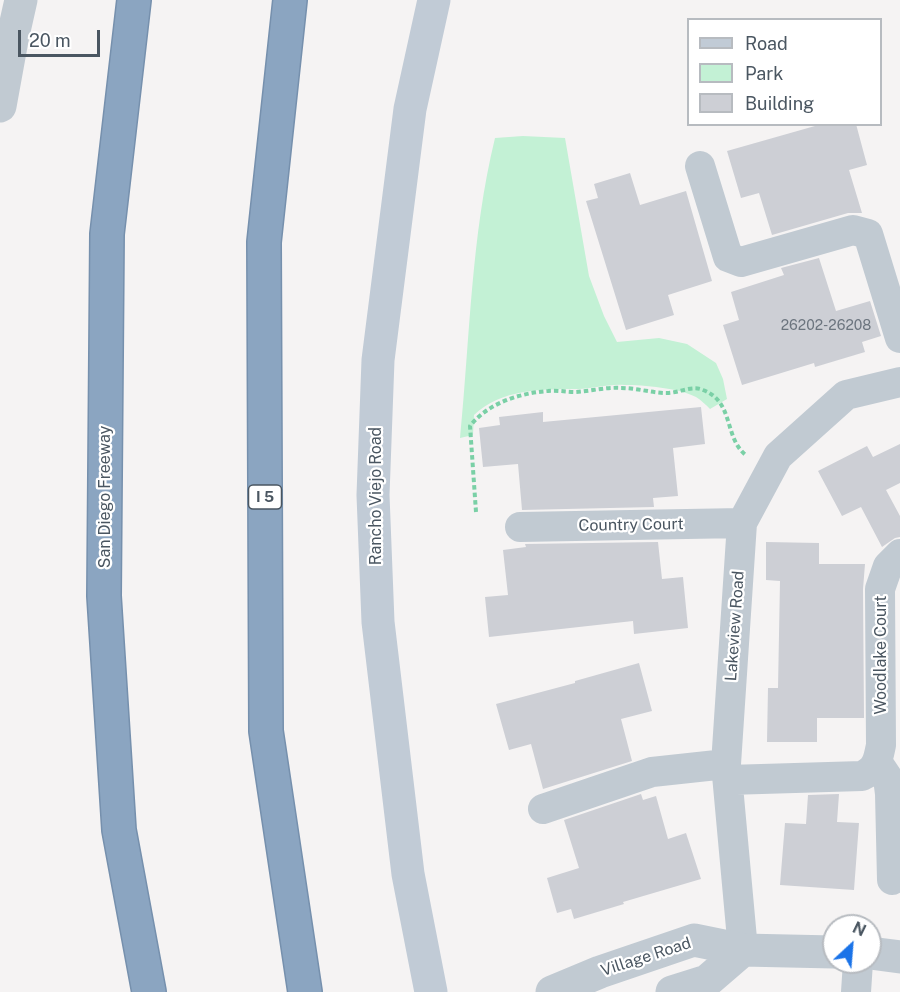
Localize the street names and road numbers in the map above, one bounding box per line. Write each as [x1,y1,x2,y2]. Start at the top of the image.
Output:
street label: San Diego Freeway [95,426,115,568]
street label: Rancho Viejo Road [366,427,386,565]
road number: I 5 [248,485,282,509]
street label: Country Court [578,514,684,536]
street label: Lakeview Road [722,570,748,682]
street label: Woodlake Court [871,595,891,715]
street label: Village Road [599,933,693,981]

